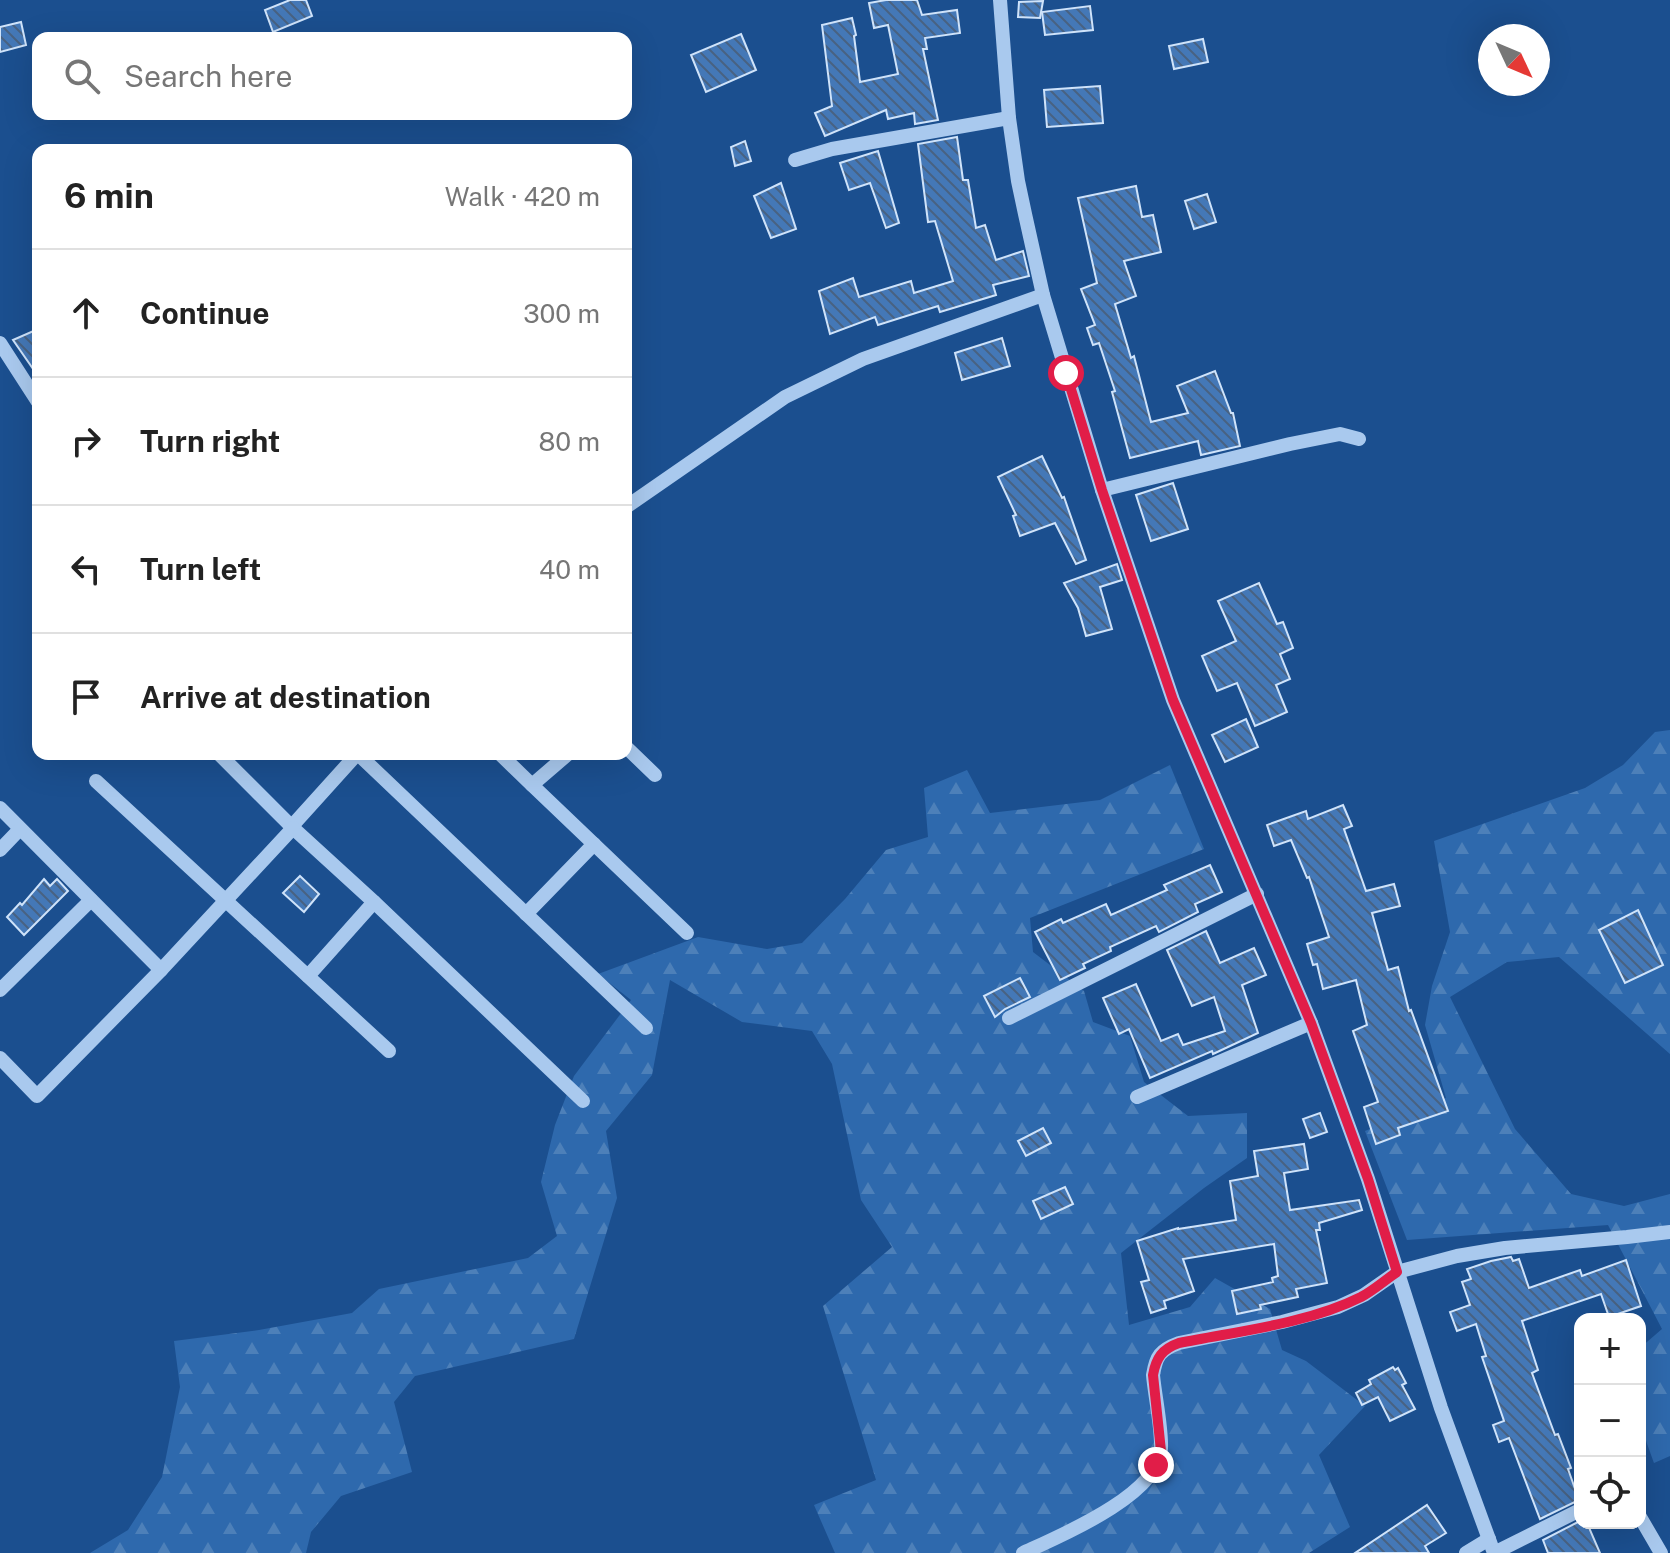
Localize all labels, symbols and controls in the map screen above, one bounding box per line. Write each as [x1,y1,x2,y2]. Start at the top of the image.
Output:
north arrow [1478,24,1550,96]
search box [32,32,632,120]
icon: search [60,54,104,98]
text: Search here [124,58,292,94]
text: 6 min [64,176,154,216]
text: Walk · 420 m [445,181,600,212]
icon: ahead [64,291,108,335]
text: Continue [140,295,270,331]
text: 300 m [523,298,600,329]
route start [1048,355,1084,391]
icon: right [64,419,108,463]
text: Turn right [140,423,280,459]
text: 80 m [539,426,600,457]
icon: left [64,547,108,591]
text: Turn left [140,551,261,587]
text: 40 m [539,554,600,585]
icon: arrive [64,675,108,719]
text: Arrive at destination [140,679,431,715]
map controls [1574,1313,1646,1529]
button: + [1574,1313,1646,1385]
button: − [1574,1385,1646,1457]
route end [1138,1447,1174,1483]
button: locate [1574,1457,1646,1529]

